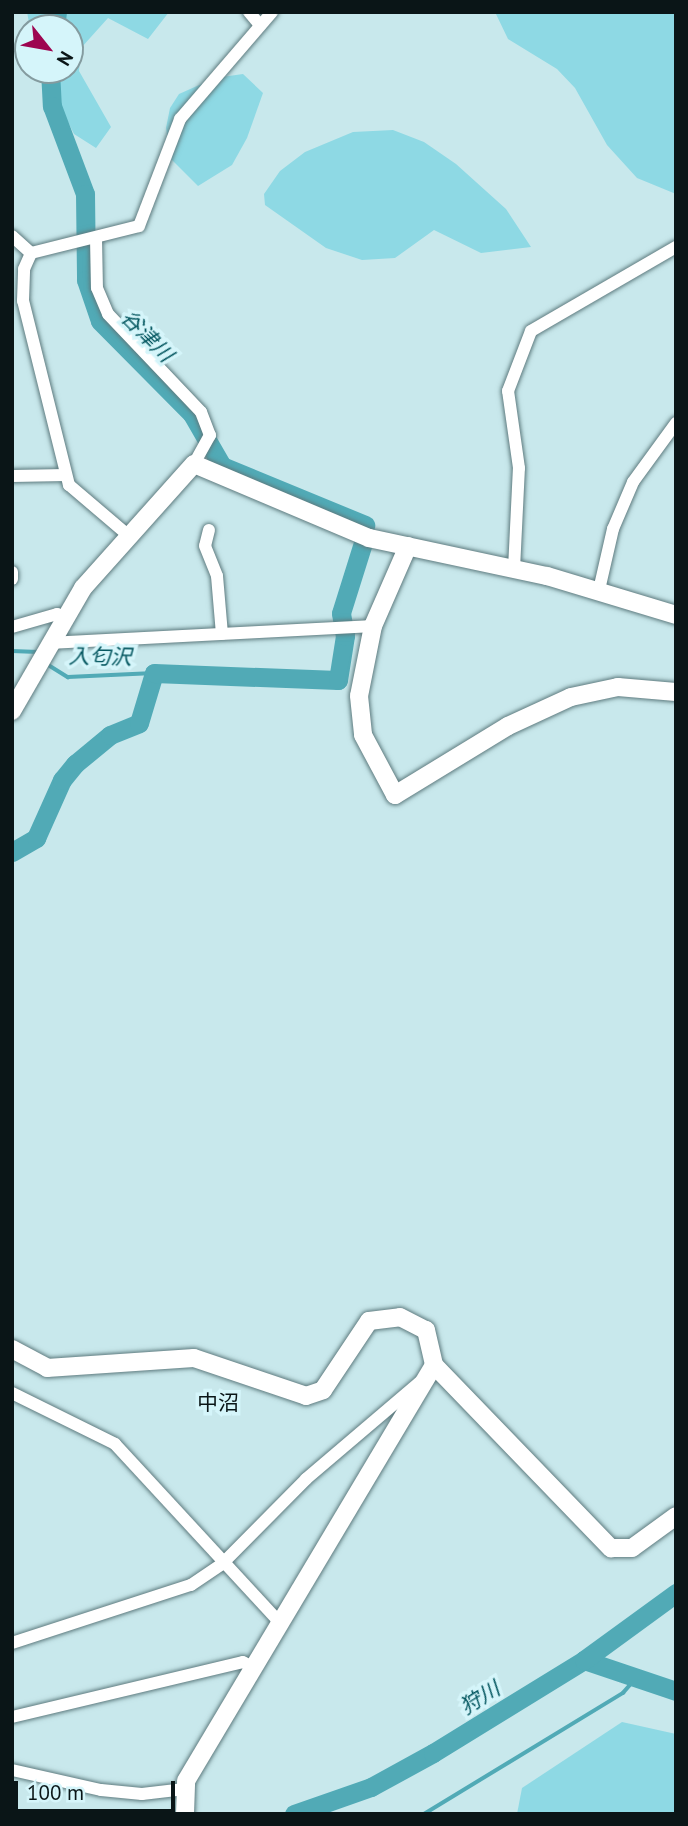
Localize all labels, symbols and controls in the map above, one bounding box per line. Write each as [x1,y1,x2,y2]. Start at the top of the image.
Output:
north arrow [14,14,84,84]
text: N [52,47,79,70]
water label: 谷津川 [116,305,178,367]
water label: 入匂沢 [68,644,132,670]
district label: 中沼 [197,1390,239,1416]
water label: 狩川 [456,1676,504,1720]
scale bar [18,1766,178,1810]
text: 100 m [27,1779,84,1806]

